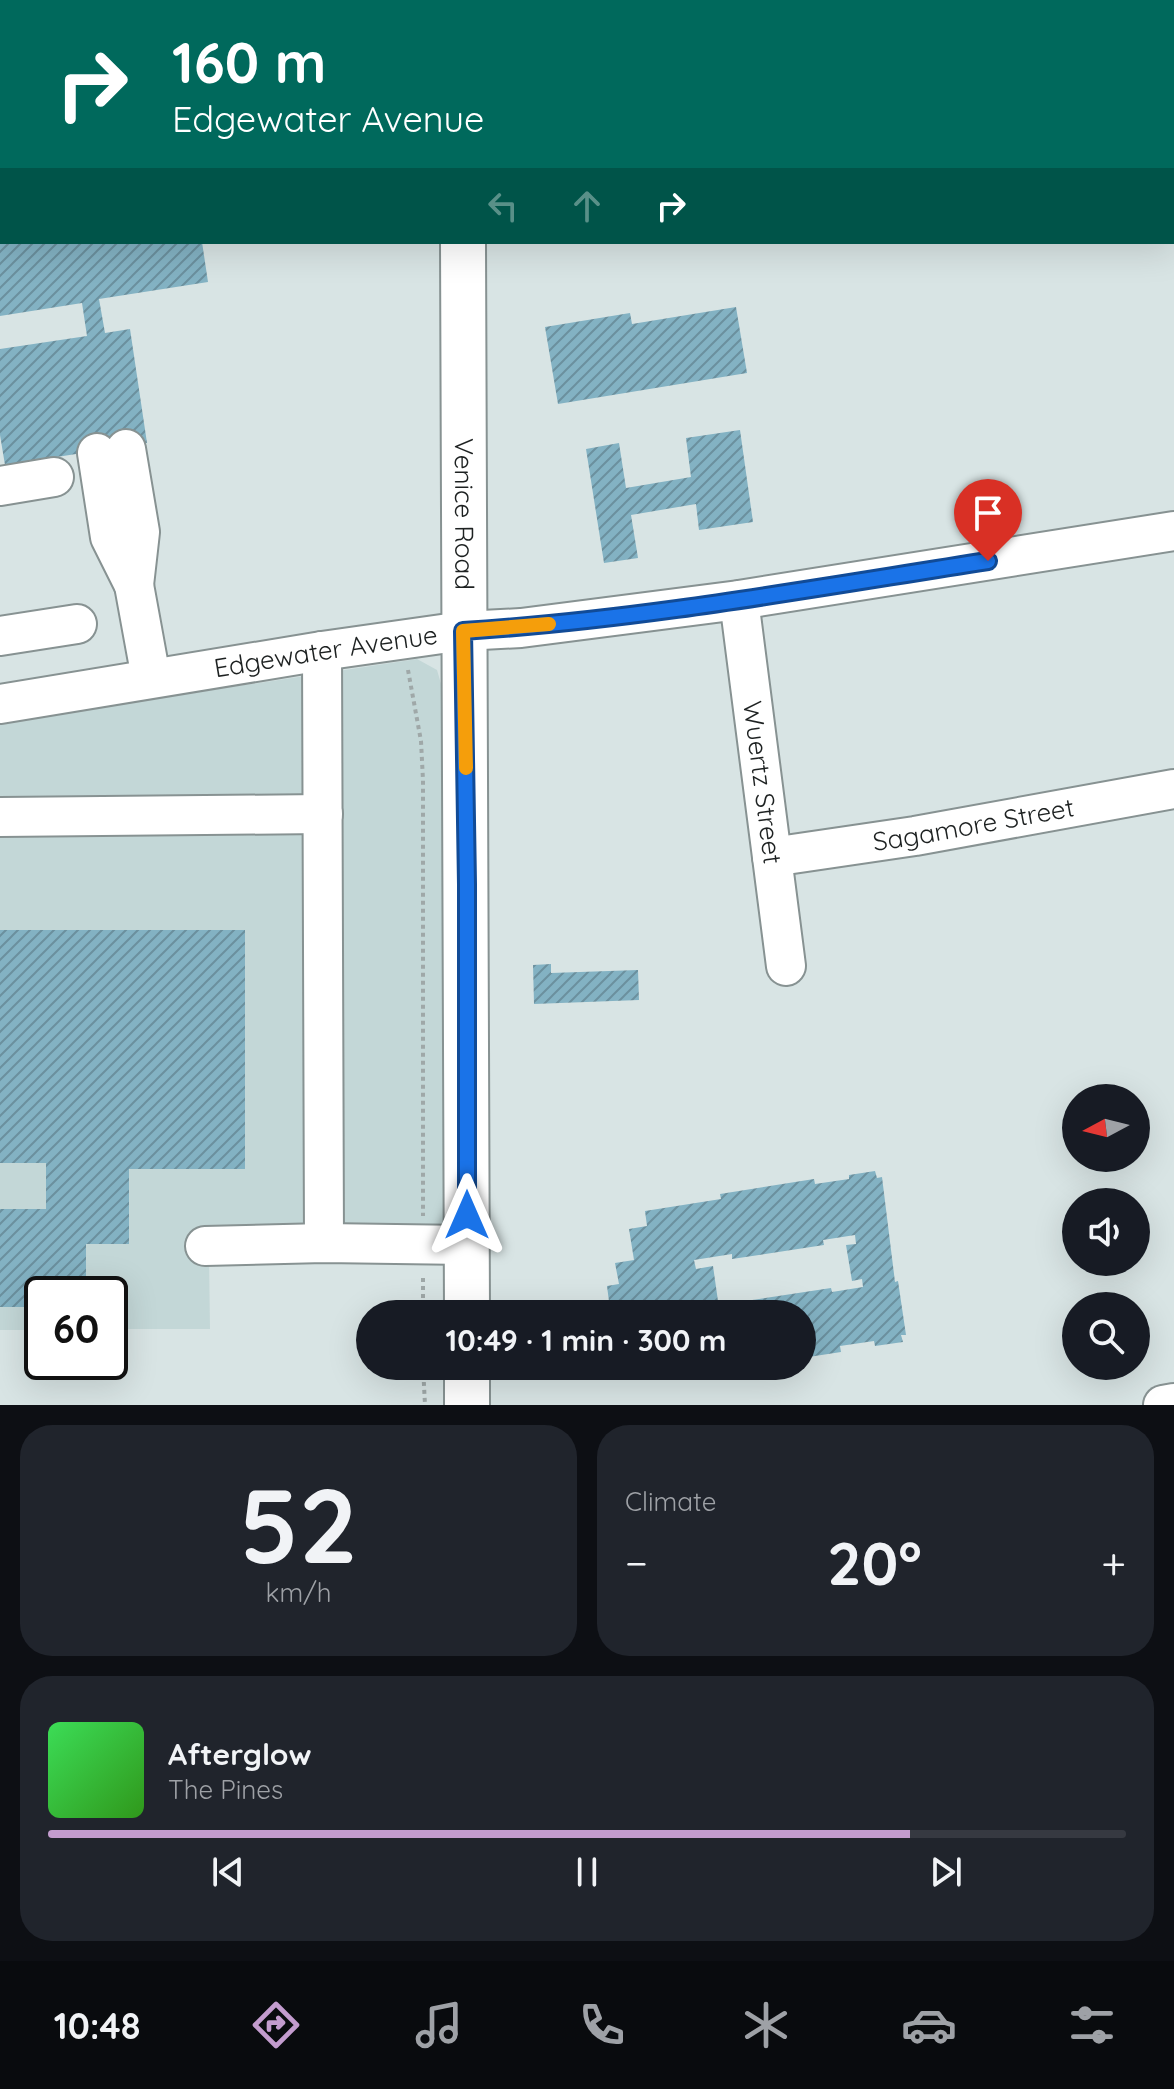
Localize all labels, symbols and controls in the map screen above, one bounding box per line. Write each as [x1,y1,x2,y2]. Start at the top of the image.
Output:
text: 160 m [172,27,326,97]
icon: right [40,32,144,136]
text: Edgewater Avenue [172,96,484,141]
icon: left [481,184,525,228]
icon: ahead [565,184,609,228]
icon: right [649,184,693,228]
street label: Venice Road [448,438,481,590]
pin [954,479,1022,561]
icon: arrive [966,491,1010,535]
street label: Edgewater Avenue [211,618,440,685]
street label: Wuertz Street [736,699,790,866]
street label: Sagamore Street [870,790,1077,858]
north arrow [1062,1084,1150,1172]
map controls [1062,1084,1150,1380]
position arrow [425,1173,509,1257]
button: sound [1062,1188,1150,1276]
speed limit sign: 60 [24,1276,128,1380]
button: search [1062,1292,1150,1380]
text: 10:49 · 1 min · 300 m [446,1321,726,1359]
text: 52 [239,1459,358,1589]
text: Climate [625,1485,716,1518]
text: 20° [827,1525,922,1600]
text: − [625,1535,648,1590]
text: + [1101,1535,1126,1590]
text: km/h [266,1576,331,1609]
text: Afterglow [168,1735,311,1773]
text: The Pines [168,1773,283,1806]
icon: previous [206,1850,250,1894]
icon: pause [565,1850,609,1894]
icon: next [924,1850,968,1894]
icon: directions [248,1997,304,2053]
icon: music [411,1997,467,2053]
icon: phone [574,1997,630,2053]
icon: climate [738,1997,794,2053]
icon: car [901,1997,957,2053]
icon: filters [1064,1997,1120,2053]
text: 10:48 [54,2003,140,2048]

